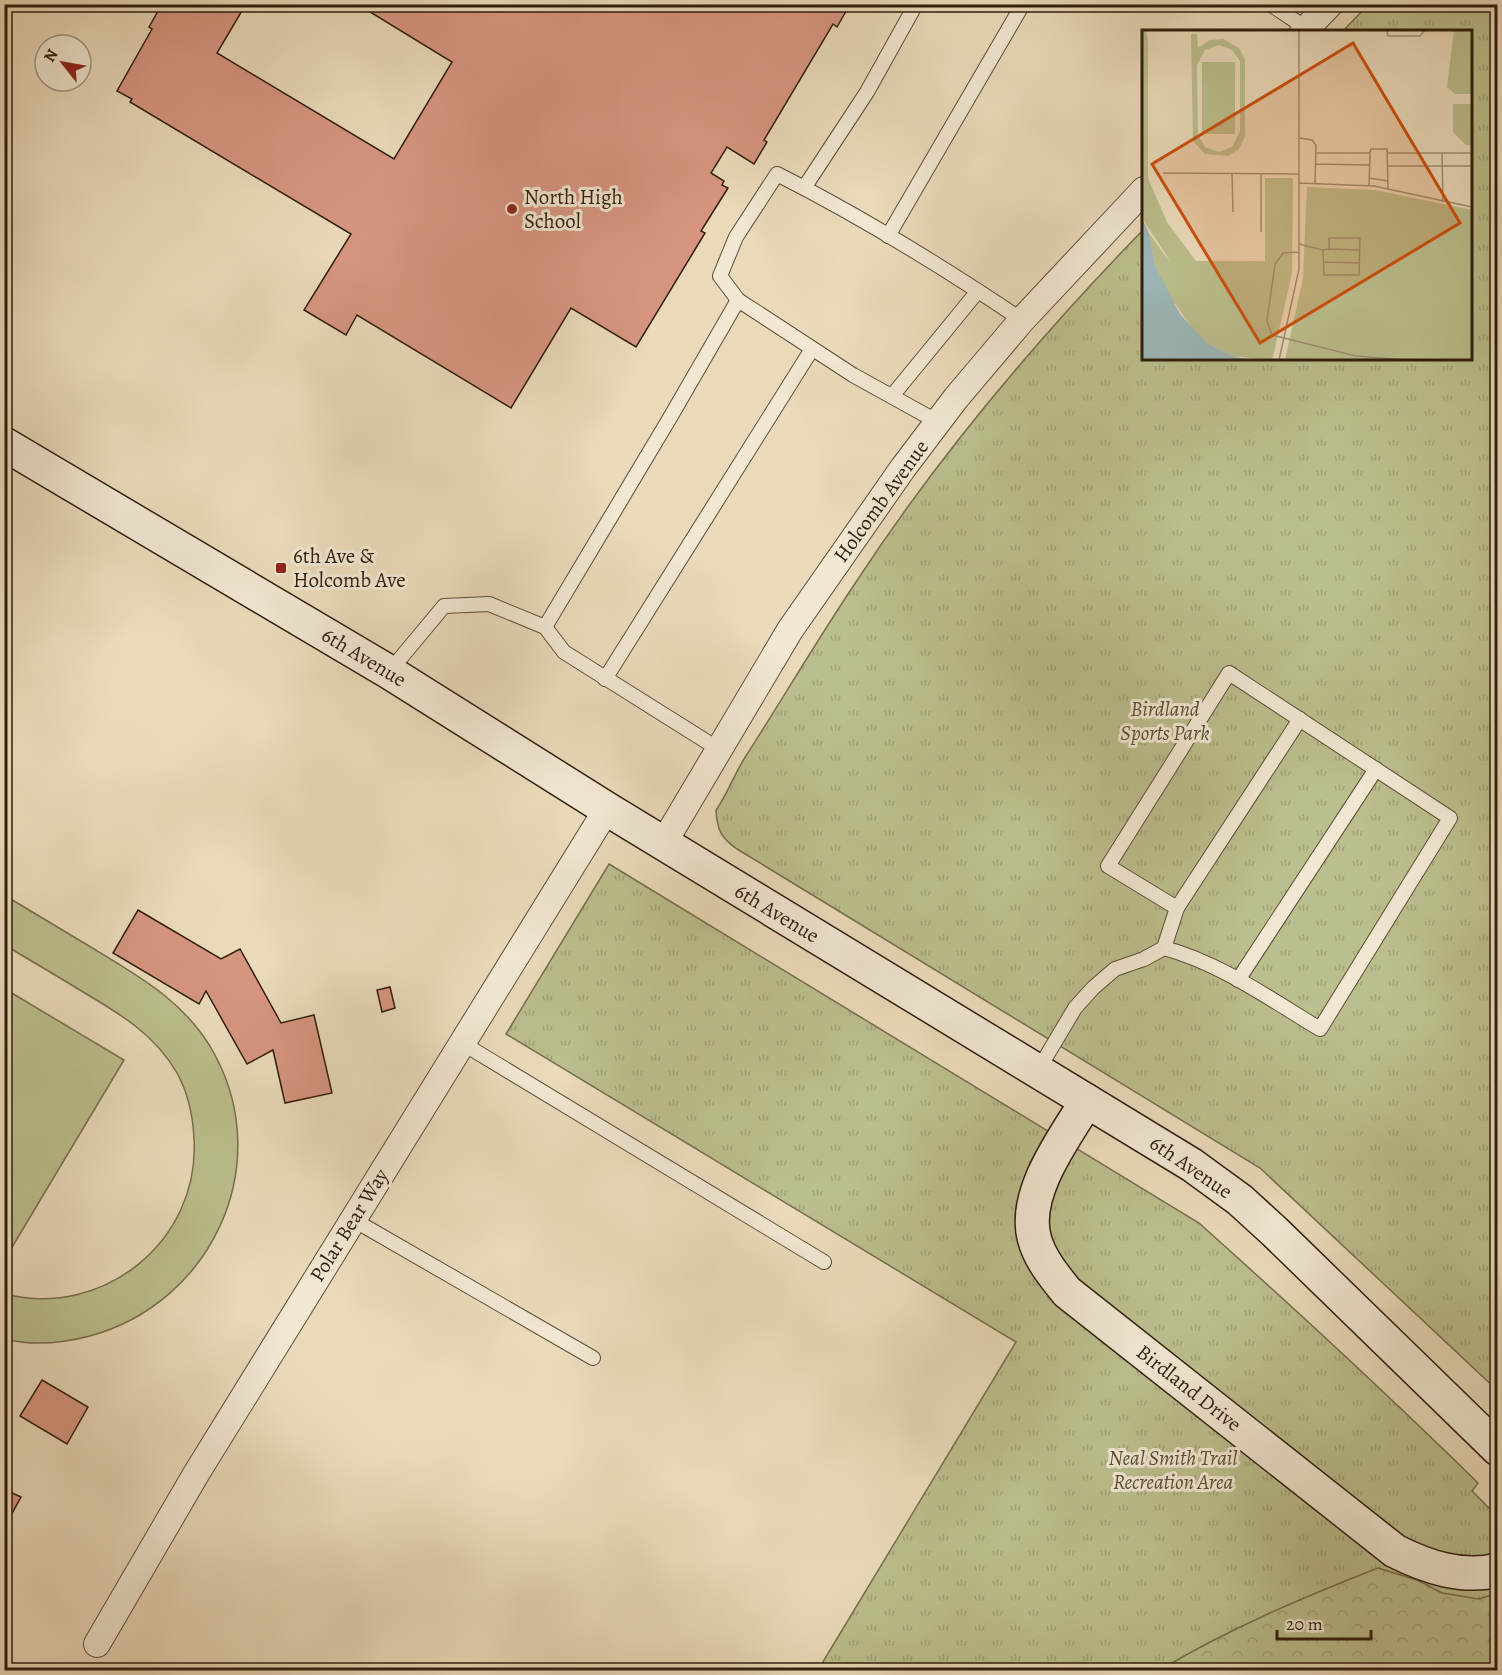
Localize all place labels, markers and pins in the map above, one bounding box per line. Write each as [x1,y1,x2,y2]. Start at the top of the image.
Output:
place label: North High School [524,183,623,235]
marker: North High School [505,202,519,216]
place label: 6th Ave & Holcomb Ave [293,542,406,594]
marker: 6th Ave & Holcomb Ave [274,561,288,575]

